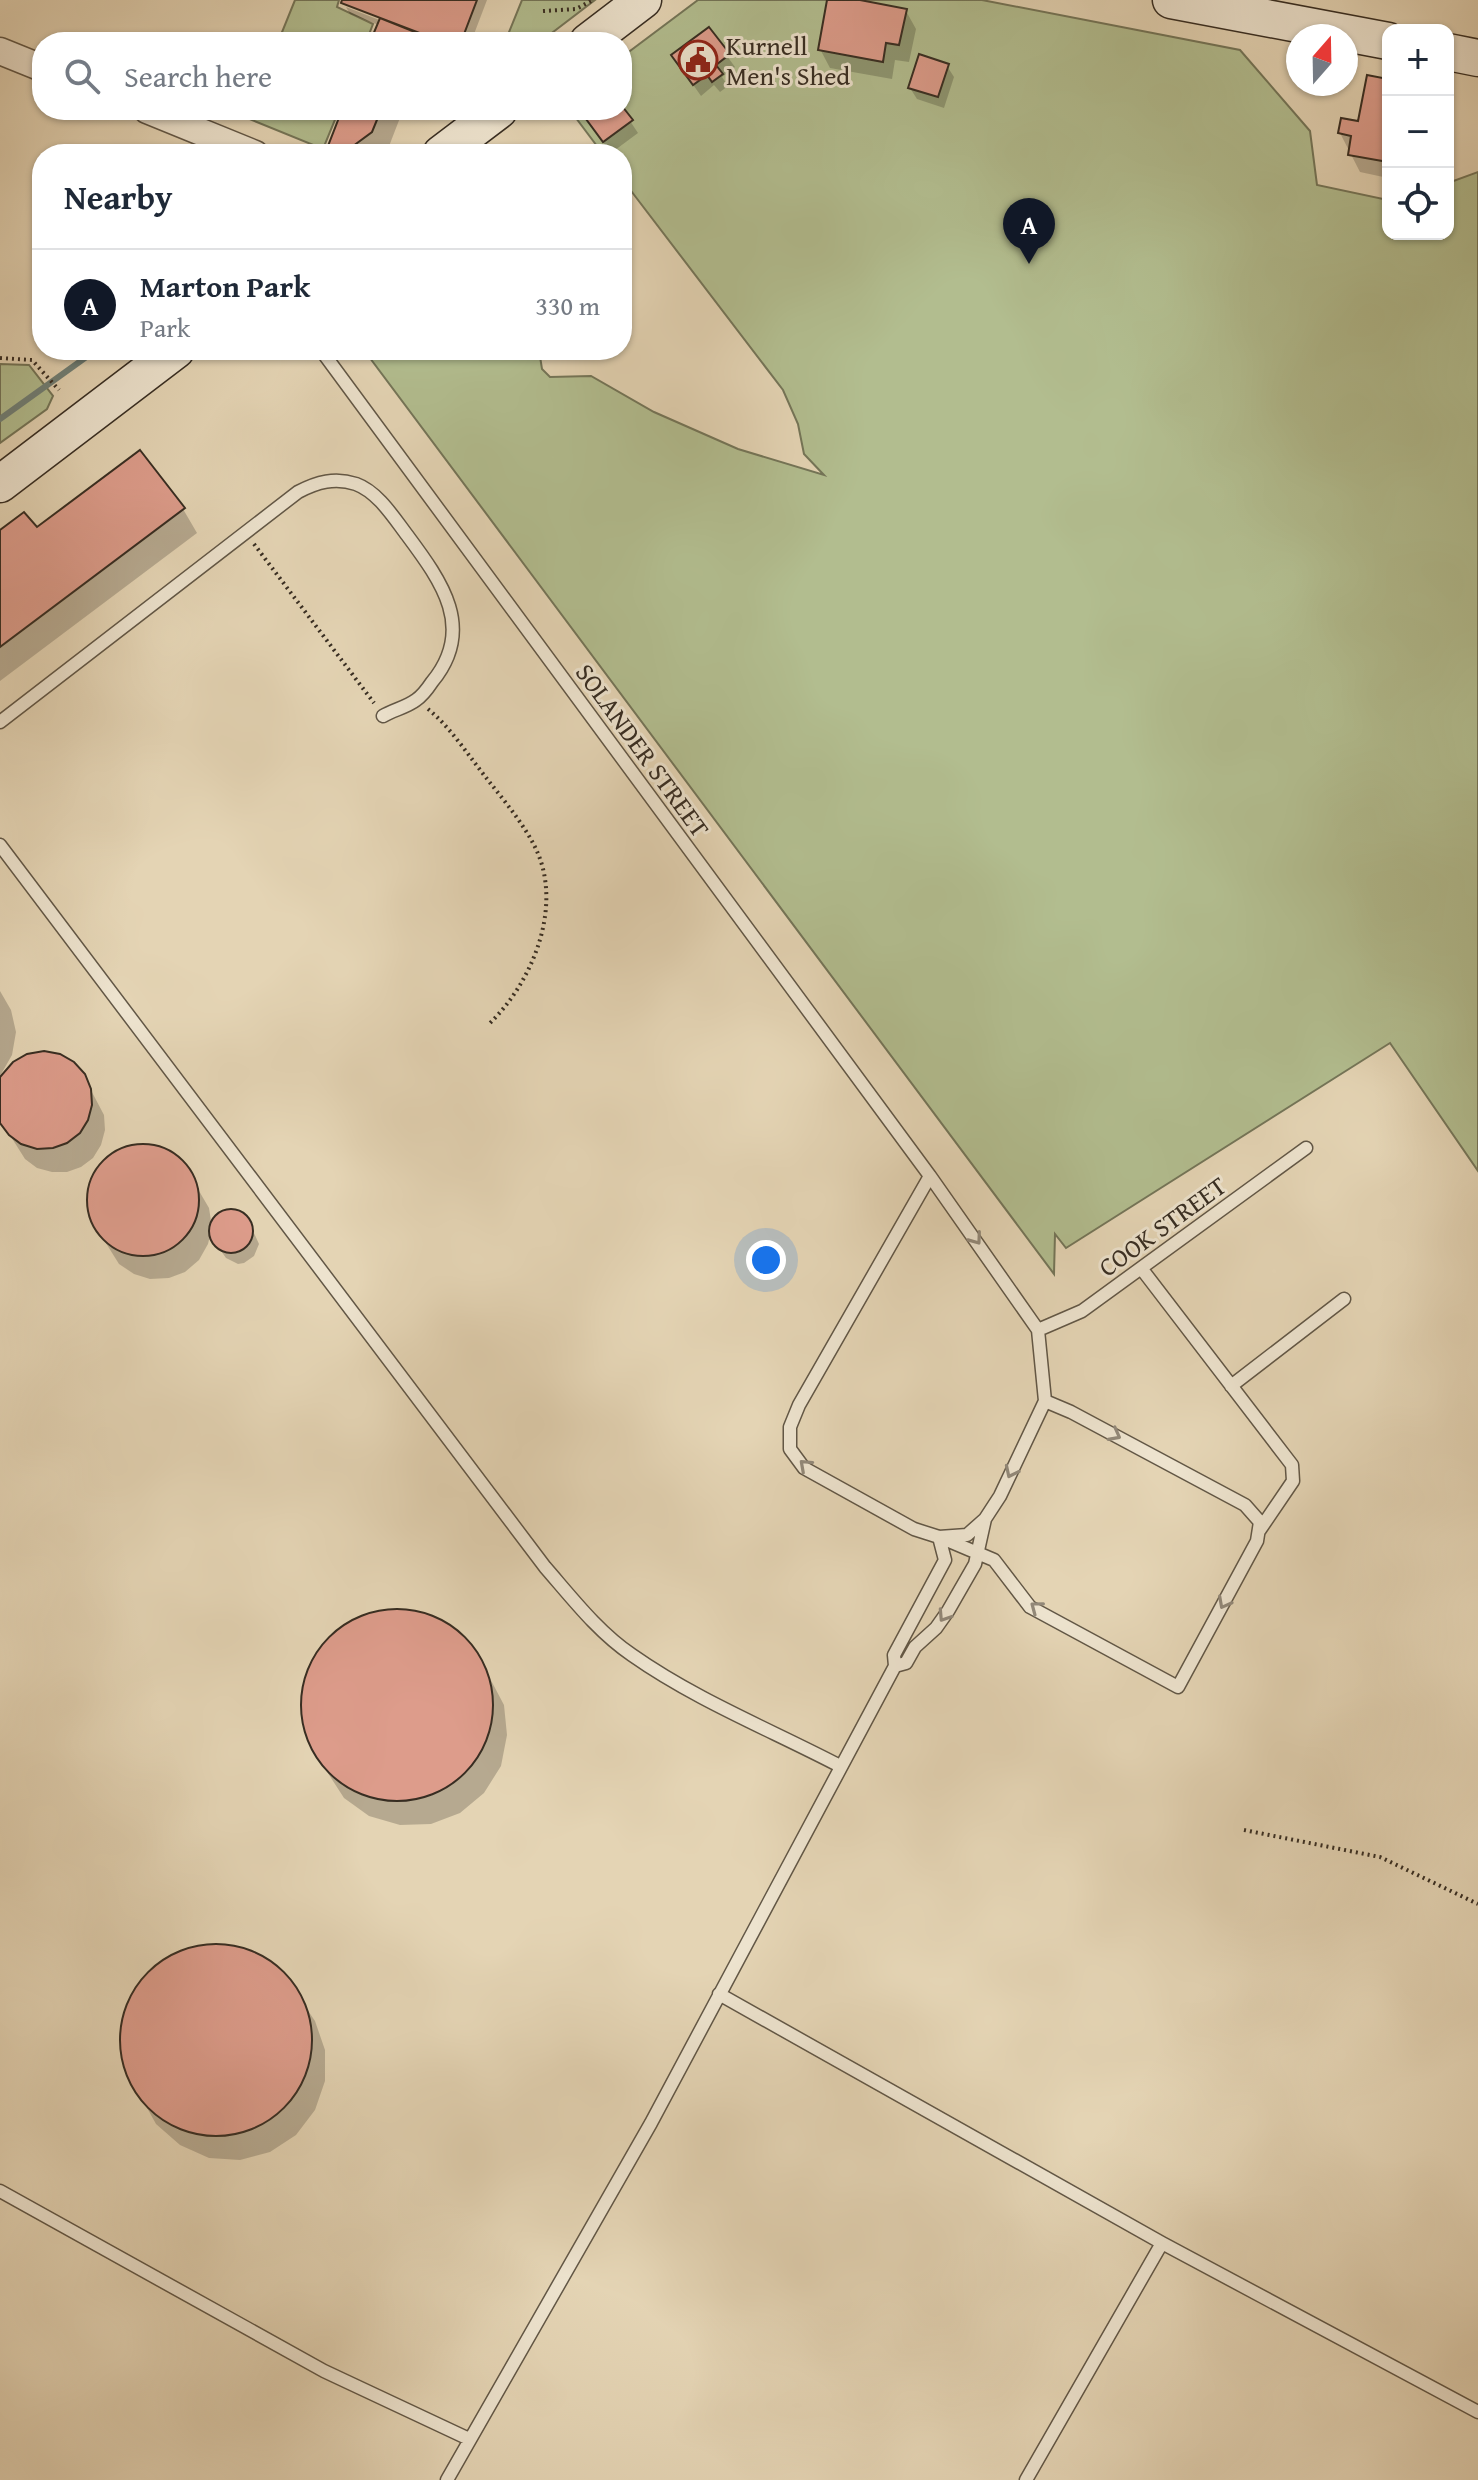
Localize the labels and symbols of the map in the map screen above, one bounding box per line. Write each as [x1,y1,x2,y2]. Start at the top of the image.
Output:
north arrow [1286,24,1358,96]
place label: Kurnell Men's Shed [726,26,850,95]
public building icon: Kurnell Men's Shed [677,39,719,81]
pin: A [1003,198,1055,264]
street label: SOLANDER STREET [566,655,720,845]
street label: COOK STREET [1090,1166,1234,1286]
one-way arrow [966,1231,980,1245]
your location [746,1240,786,1280]
one-way arrow [1107,1425,1122,1440]
one-way arrow [800,1459,814,1474]
one-way arrow [1005,1464,1021,1478]
one-way arrow [1218,1594,1234,1609]
one-way arrow [1030,1603,1045,1617]
one-way arrow [939,1607,954,1621]

